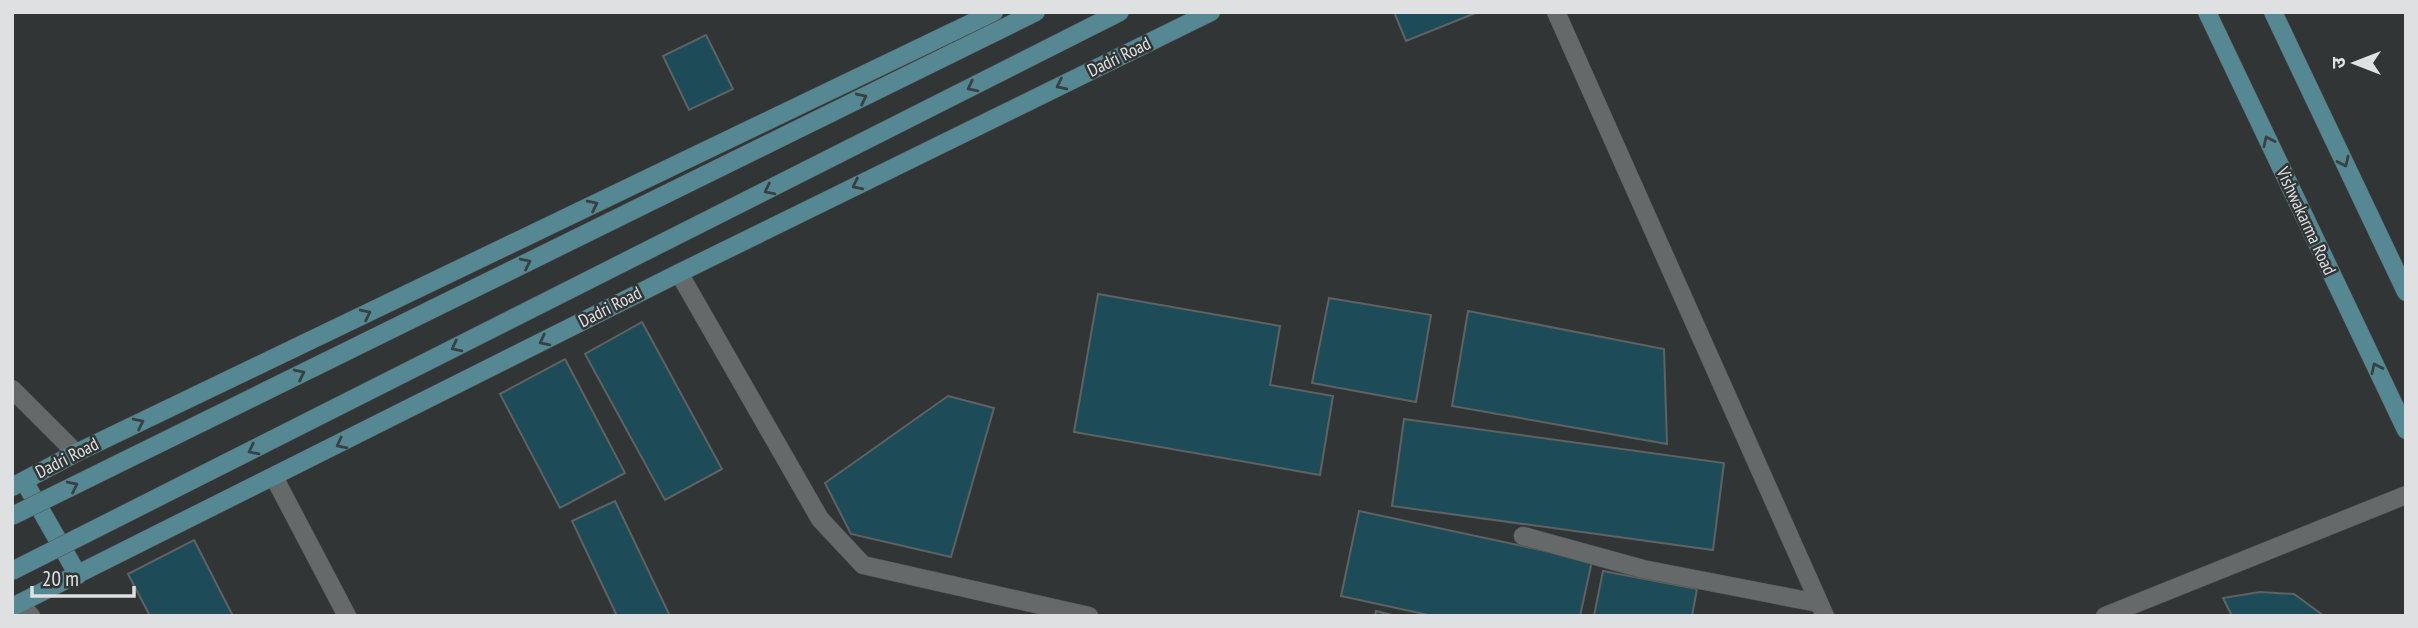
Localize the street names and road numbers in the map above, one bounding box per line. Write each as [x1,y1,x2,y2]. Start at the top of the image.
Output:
street label: Dadri Road [1083,31,1154,82]
street label: Vishwakarma Road [2271,162,2342,278]
street label: Dadri Road [574,281,645,332]
street label: Dadri Road [31,432,102,483]

